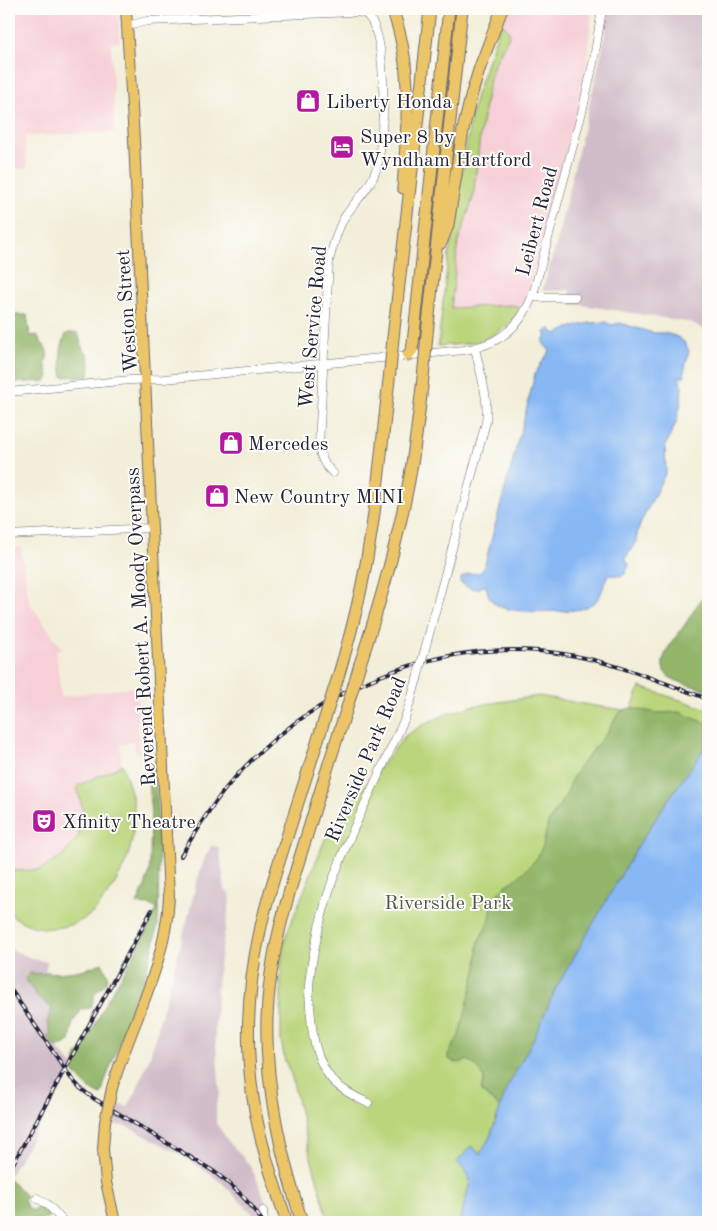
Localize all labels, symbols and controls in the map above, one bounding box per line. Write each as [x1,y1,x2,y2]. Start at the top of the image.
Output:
shop icon: Liberty Honda [295,88,321,114]
place label: Liberty Honda [326,93,453,113]
place label: Super 8 by Wyndham Hartford [360,128,531,171]
hotel icon: Super 8 by Wyndham Hartford [329,134,355,160]
street label: Leibert Road [514,164,562,279]
street label: West Service Road [297,245,331,410]
street label: Weston Street [114,248,142,373]
shop icon: Mercedes [218,430,244,456]
place label: Mercedes [248,435,328,455]
street label: Reverend Robert A. Moody Overpass [124,467,160,787]
shop icon: New Country MINI [204,483,230,509]
place label: New Country MINI [234,488,404,508]
street label: Riverside Park Road [323,674,411,845]
theatre icon: Xfinity Theatre [31,808,57,834]
place label: Xfinity Theatre [62,813,196,833]
park label: Riverside Park [384,894,512,914]

